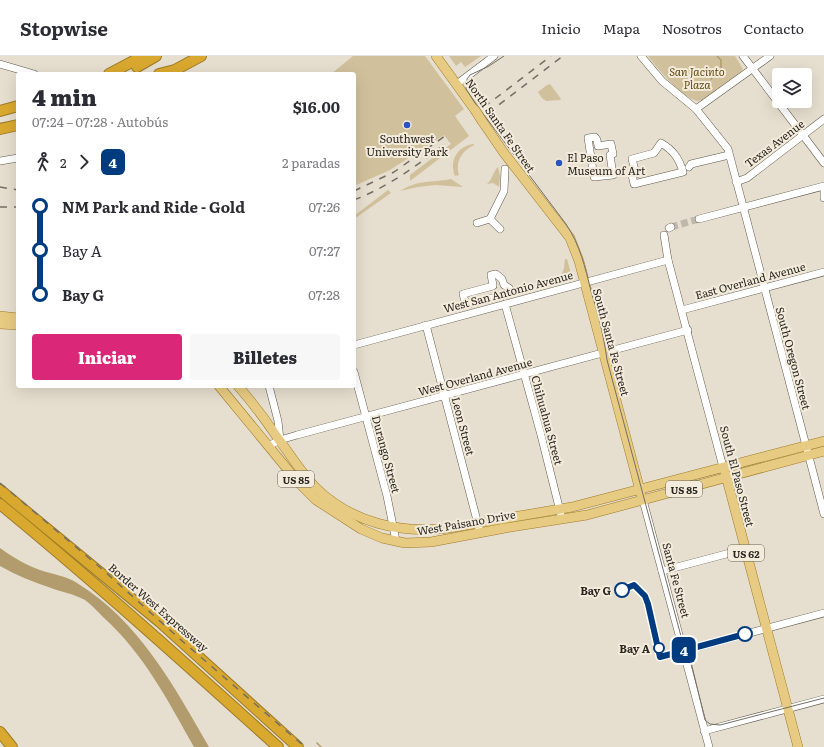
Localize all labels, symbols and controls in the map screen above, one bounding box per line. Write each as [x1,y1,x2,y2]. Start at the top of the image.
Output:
text: Stopwise [20,14,108,42]
text: Inicio [541,18,581,38]
text: Mapa [603,18,640,38]
text: Nosotros [662,18,722,38]
text: Contacto [744,18,804,38]
park label: San Jacinto Plaza [669,63,725,92]
map controls [772,68,812,108]
button: layers [772,68,812,108]
street label: North Santa Fe Street [462,75,540,176]
text: 4 min [32,80,97,113]
text: $16.00 [293,95,340,118]
text: 07:24 – 07:28 · Autobús [32,112,168,131]
street label: Texas Avenue [741,115,807,171]
marker: Southwest University Park [402,120,412,130]
place label: Southwest University Park [366,130,448,159]
place label: El Paso Museum of Art [567,149,646,178]
icon: walk [32,151,54,173]
icon: forward [73,151,95,173]
text: 4 [109,152,117,172]
text: 2 [60,153,67,172]
text: 2 paradas [282,153,340,172]
marker: El Paso Museum of Art [554,158,564,168]
text: NM Park and Ride - Gold [62,195,245,218]
text: 07:26 [308,197,340,216]
text: Bay A [62,239,102,262]
text: 07:27 [309,241,340,260]
street label: East Overland Avenue [693,257,807,302]
street label: West San Antonio Avenue [441,266,575,316]
text: Bay G [62,283,104,306]
text: 07:28 [308,285,340,304]
street label: South Santa Fe Street [590,286,634,398]
street label: South Oregon Street [773,305,816,412]
button: Iniciar [32,334,182,380]
button: Billetes [190,334,340,380]
street label: West Overland Avenue [416,353,534,399]
street label: Chihuahua Street [528,373,568,467]
street label: Leon Street [449,395,480,458]
street label: Durango Street [369,413,405,495]
street label: South El Paso Street [717,424,759,529]
road number: US 85 [278,471,314,487]
road number: US 85 [666,481,702,497]
street label: West Paisano Drive [415,505,517,539]
street label: Santa Fe Street [659,541,695,620]
road number: US 62 [728,545,764,561]
street label: Border West Expressway [105,559,213,655]
place label: Bay G [580,582,612,598]
marker: Bay G [614,582,630,598]
unlabelled marker [737,626,753,642]
line badge: 4 [671,637,697,663]
place label: Bay A [619,640,651,656]
text: 4 [680,640,688,660]
marker: Bay A [653,642,665,654]

